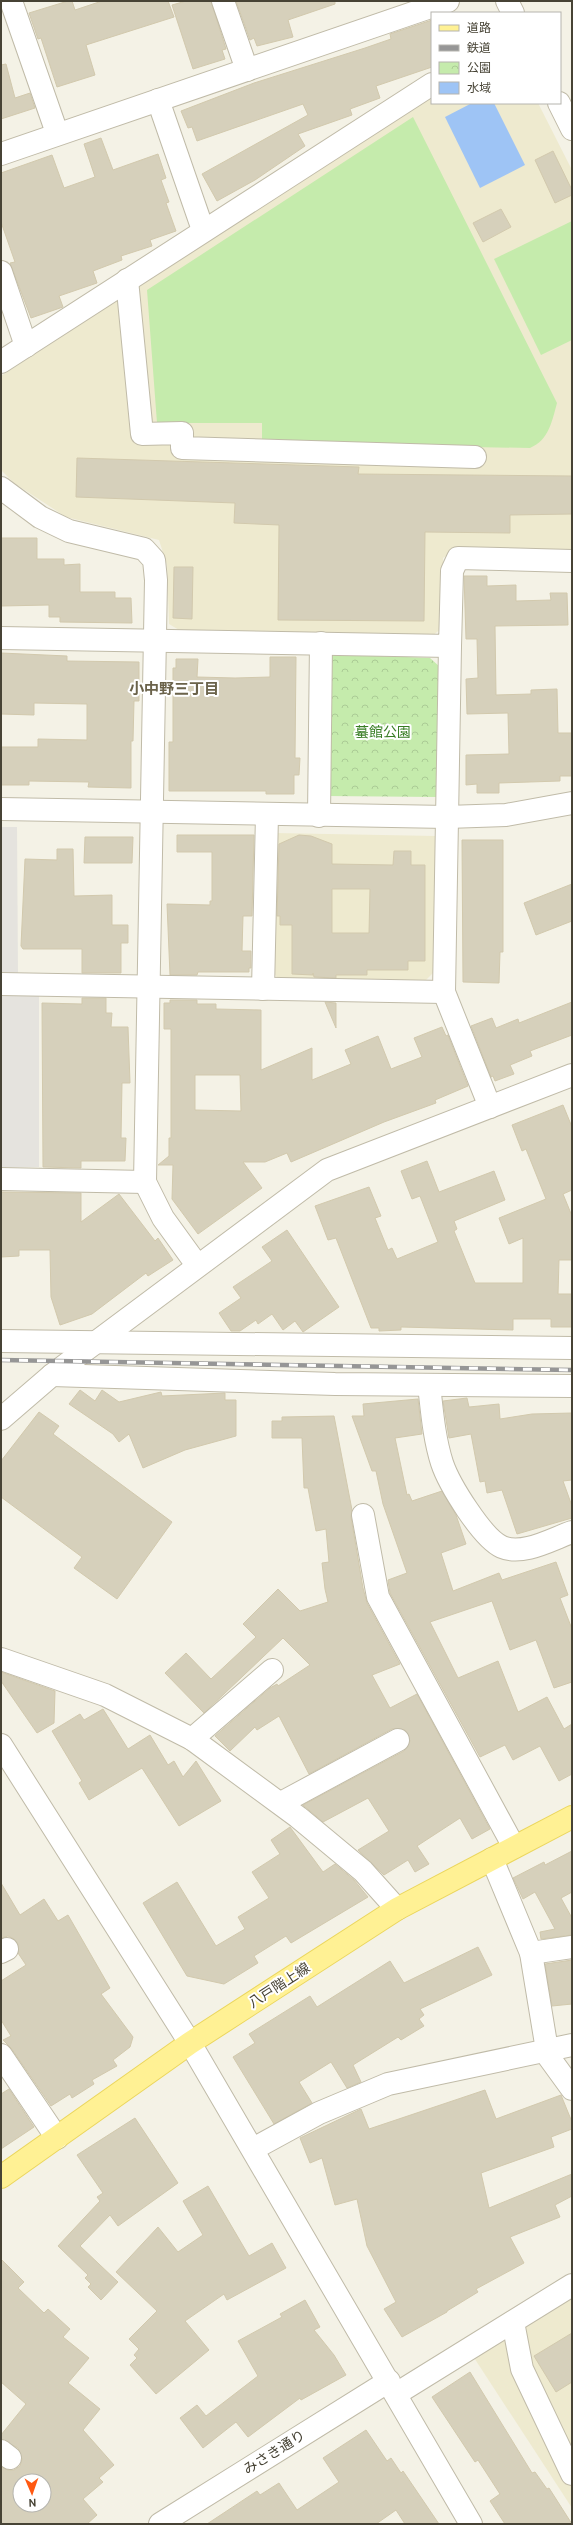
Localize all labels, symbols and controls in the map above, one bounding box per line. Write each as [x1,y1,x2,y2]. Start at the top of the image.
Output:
legend [431,12,561,104]
text: 道路 [467,21,491,37]
text: 鉄道 [467,41,491,57]
text: 公園 [467,61,491,77]
text: 水域 [467,81,491,97]
district label: 小中野三丁目 [129,681,219,700]
park label: 蟇館公園 [355,725,411,742]
street label: 八戸階上線 [246,1960,314,2012]
street label: みさき通り [241,2428,309,2479]
north arrow [12,2473,52,2513]
text: N [28,2495,37,2509]

